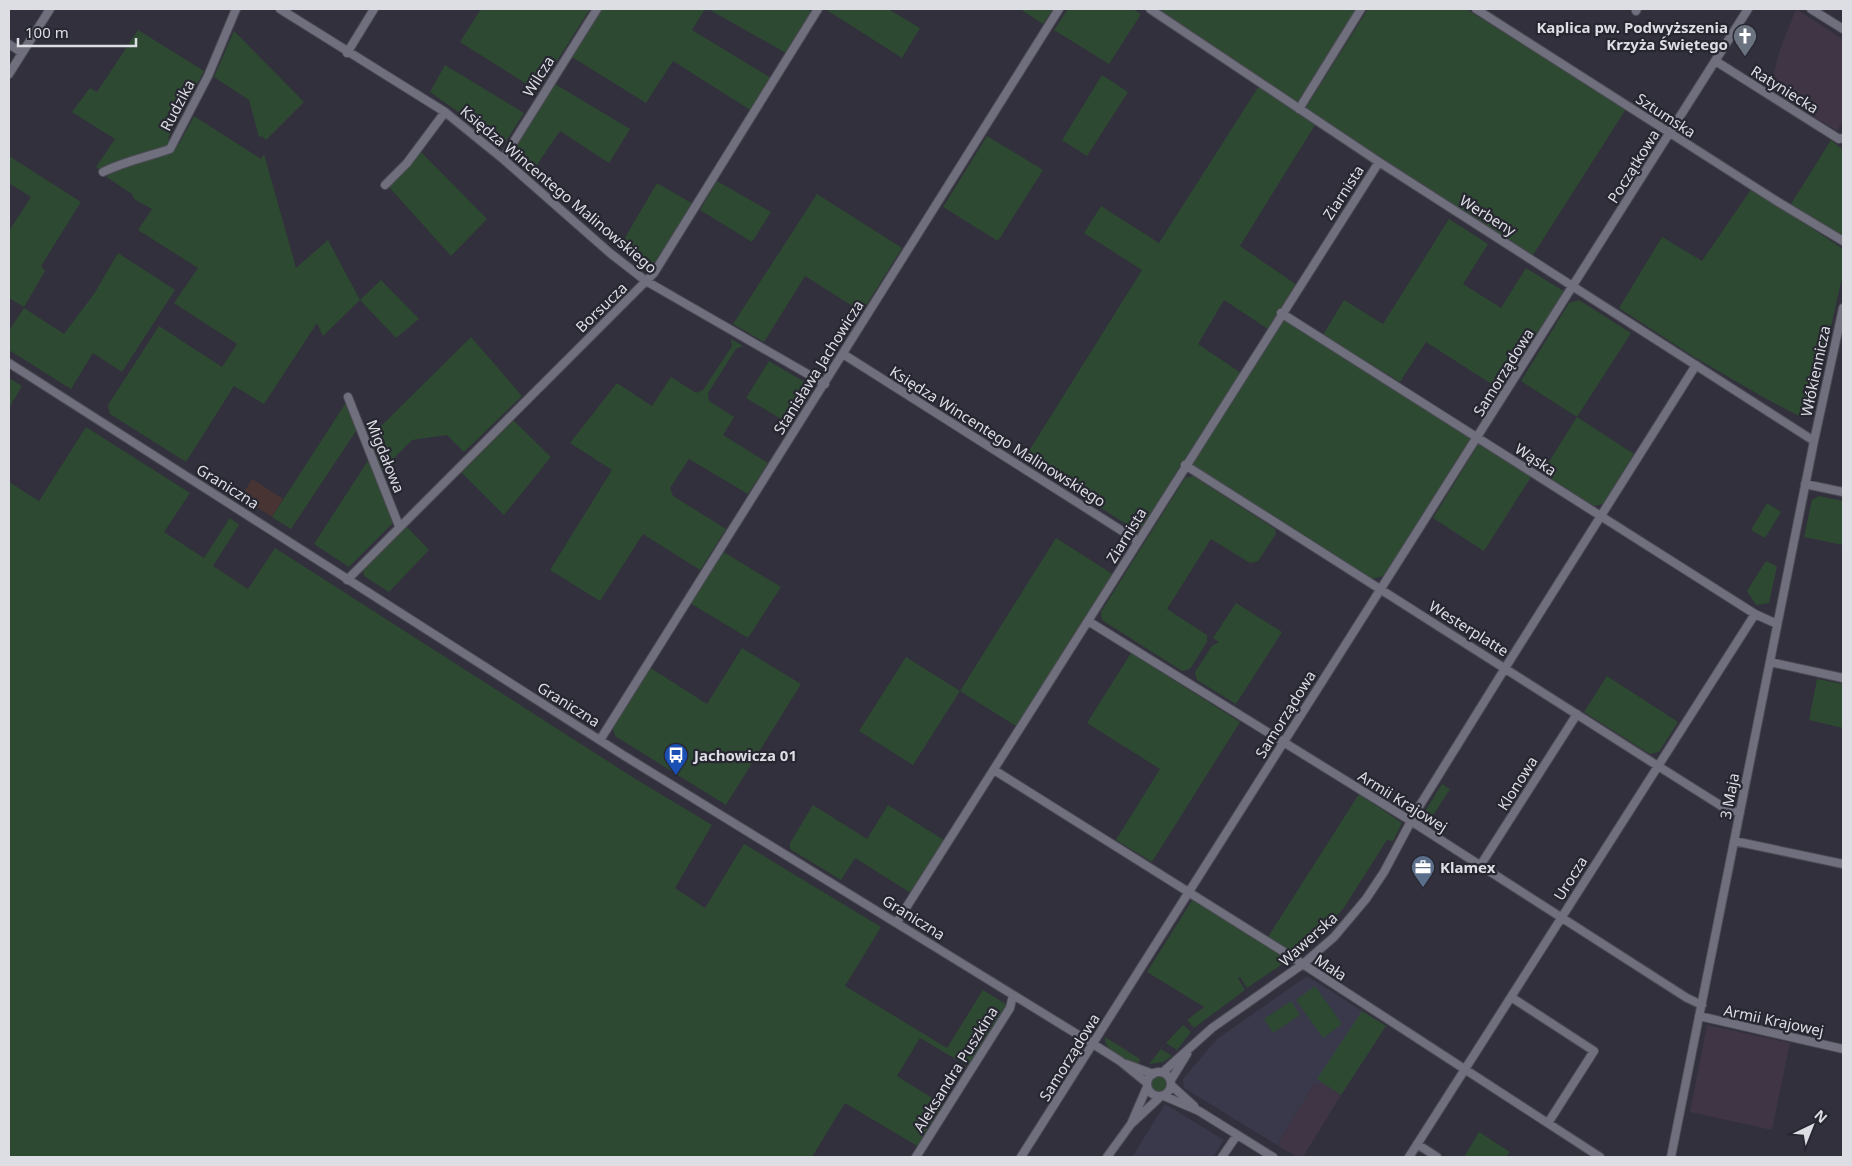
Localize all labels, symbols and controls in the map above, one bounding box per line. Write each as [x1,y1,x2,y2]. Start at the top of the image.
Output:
scale bar [18,15,135,47]
place label: Kaplica pw. Podwyższenia Krzyża Świętego [1536,17,1728,54]
text: 100 m [25,22,69,42]
church icon: Kaplica pw. Podwyższenia Krzyża Świętego [1732,23,1758,57]
street label: Wilcza [518,52,558,100]
street label: Ratyniecka [1747,60,1823,118]
street label: Rudzika [155,76,199,134]
street label: Sztumska [1632,88,1700,142]
street label: Księdza Wincentego Malinowskiego [456,101,662,277]
street label: Początkowa [1602,125,1664,207]
street label: Ziarnista [1318,161,1368,223]
street label: Werbeny [1456,190,1520,240]
street label: Borsucza [571,278,631,336]
street label: Stanisława Jachowicza [768,296,868,438]
street label: Samorządowa [1468,324,1538,420]
street label: Włókiennicza [1796,324,1834,418]
street label: Księdza Wincentego Malinowskiego [886,361,1110,511]
street label: Migdałowa [362,416,410,496]
street label: Wąska [1511,438,1561,480]
street label: Graniczna [193,459,263,513]
street label: Ziarnista [1101,504,1151,566]
street label: Westerplatte [1425,596,1513,660]
street label: Samorządowa [1250,666,1320,762]
street label: Graniczna [534,677,604,731]
bus stop icon: Jachowicza 01 [663,742,689,776]
place label: Jachowicza 01 [692,745,797,765]
street label: Klonowa [1492,752,1542,814]
street label: Armii Krajowej [1355,766,1451,836]
street label: 3 Maja [1715,771,1743,821]
street label: Urocza [1549,852,1591,904]
office icon: Klamex [1410,854,1436,888]
place label: Klamex [1440,857,1496,877]
street label: Graniczna [879,890,949,944]
street label: Wawerska [1275,907,1341,971]
street label: Mała [1311,949,1351,985]
street label: Armii Krajowej [1722,1000,1826,1040]
street label: Aleksandra Puszkina [908,1002,1002,1136]
street label: Samorządowa [1034,1009,1104,1105]
north arrow [1787,1101,1837,1151]
text: N [1811,1105,1832,1127]

